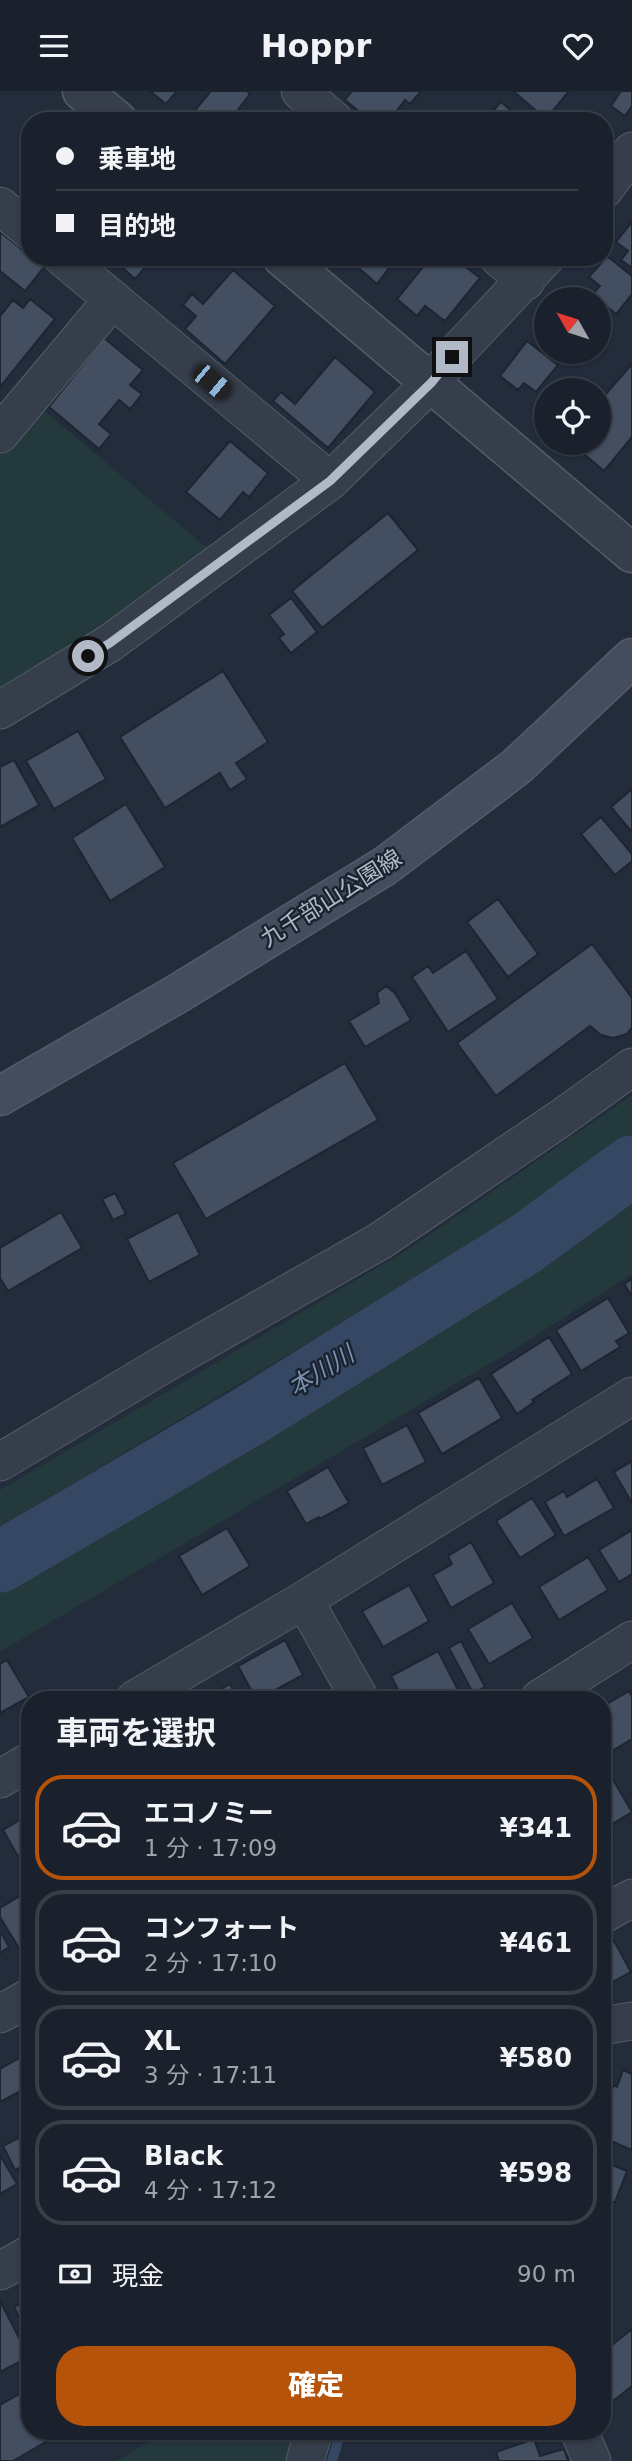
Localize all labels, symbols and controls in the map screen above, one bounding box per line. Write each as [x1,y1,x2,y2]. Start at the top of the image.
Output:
icon: menu [35,27,73,65]
text: Hoppr [261,27,371,65]
icon: heart [559,27,597,65]
text: 乗車地 [98,144,176,174]
text: 目的地 [98,211,176,241]
north arrow [534,287,611,364]
map controls [534,287,611,455]
route end [436,341,468,373]
car [190,360,235,404]
button: locate [534,378,611,455]
route start [72,640,104,672]
street label: 九千部山公園線 [256,844,406,952]
water label: 本川川 [283,1338,361,1402]
text: 車両を選択 [56,1714,216,1752]
icon: car [60,1796,123,1859]
text: エコノミー [144,1798,274,1828]
text: ¥341 [500,1813,572,1843]
text: 1 分 · 17:09 [144,1835,277,1861]
icon: car [60,1911,123,1974]
text: コンフォート [144,1913,299,1943]
text: ¥461 [500,1928,572,1958]
text: 2 分 · 17:10 [144,1950,277,1976]
icon: car [60,2026,123,2089]
text: XL [144,2026,181,2056]
text: ¥580 [500,2043,572,2073]
text: 3 分 · 17:11 [144,2062,277,2088]
icon: car [60,2141,123,2204]
text: Black [144,2141,223,2171]
text: ¥598 [500,2158,572,2188]
text: 4 分 · 17:12 [144,2177,277,2203]
icon: cash [56,2255,94,2293]
text: 現金 [112,2261,164,2291]
text: 90 m [517,2261,576,2287]
button: 確定 [56,2346,576,2426]

